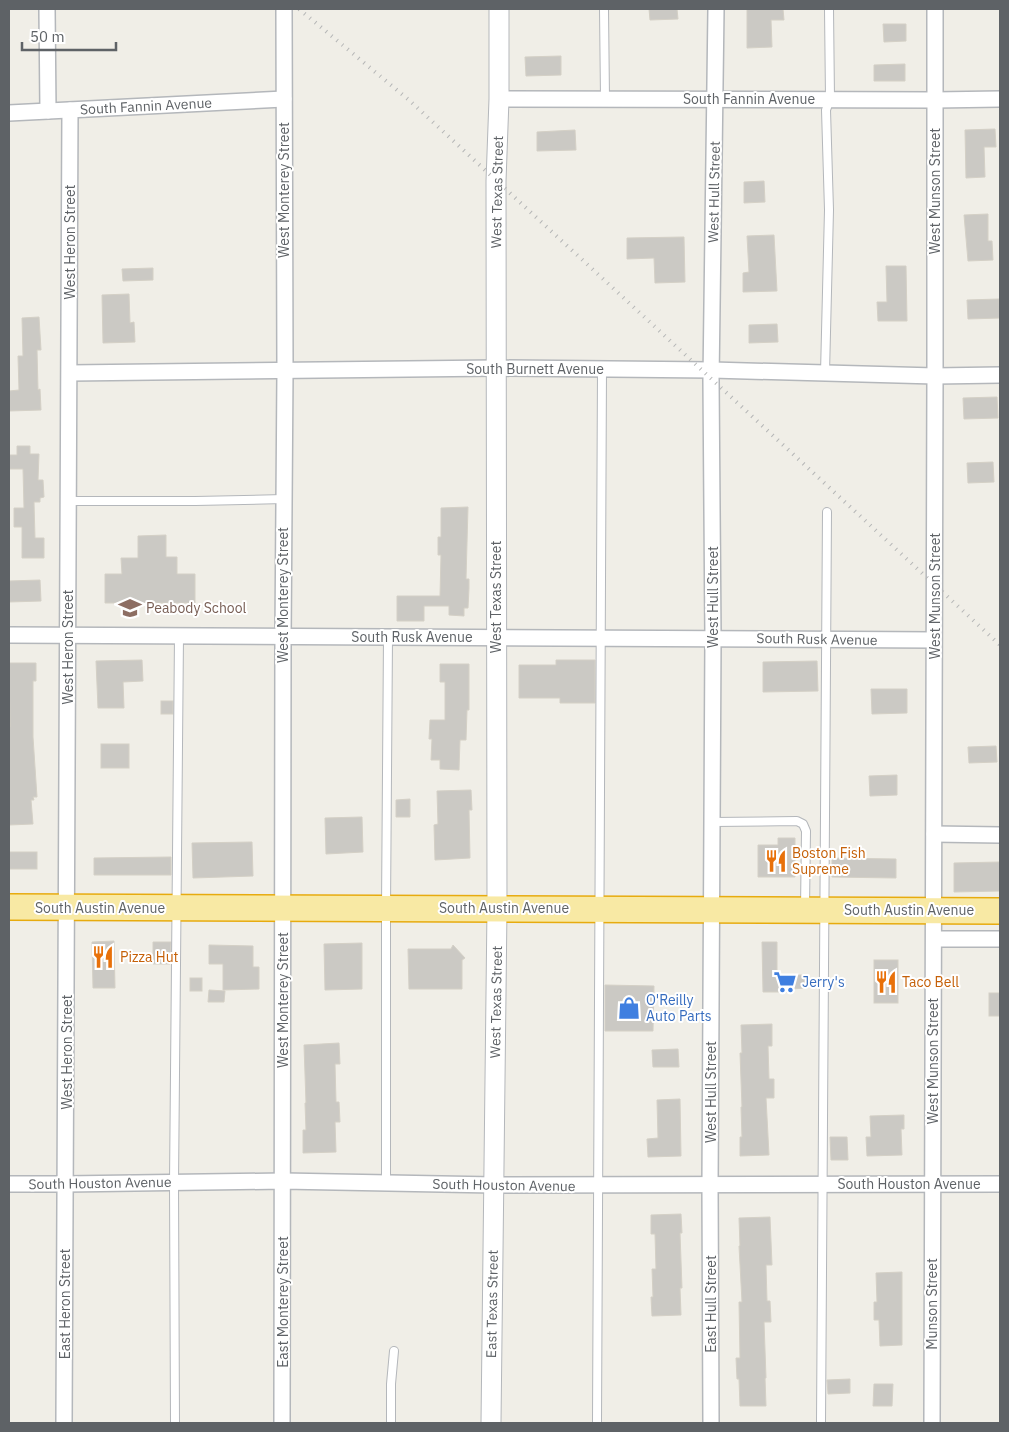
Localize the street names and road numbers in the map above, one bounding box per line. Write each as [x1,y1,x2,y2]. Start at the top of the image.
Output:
street label: South Fannin Avenue [683,90,815,108]
street label: South Fannin Avenue [79,94,213,118]
street label: West Monterey Street [275,122,293,258]
street label: West Munson Street [926,128,944,254]
street label: West Texas Street [487,135,507,248]
street label: West Hull Street [704,141,724,243]
street label: West Heron Street [61,184,79,300]
street label: South Burnett Avenue [466,360,604,378]
street label: West Monterey Street [274,527,292,663]
street label: West Munson Street [926,533,944,659]
street label: West Texas Street [487,541,505,653]
street label: West Hull Street [704,546,722,648]
street label: West Heron Street [59,589,77,705]
street label: South Rusk Avenue [351,628,473,646]
street label: South Rusk Avenue [756,629,878,649]
street label: South Austin Avenue [35,899,165,917]
street label: South Austin Avenue [439,899,569,917]
street label: South Austin Avenue [844,901,974,919]
street label: West Monterey Street [274,932,292,1068]
street label: West Texas Street [486,945,506,1058]
street label: West Heron Street [58,994,76,1110]
street label: West Munson Street [924,998,942,1124]
street label: West Hull Street [702,1041,720,1143]
street label: South Houston Avenue [28,1173,172,1193]
street label: South Houston Avenue [432,1175,576,1195]
street label: South Houston Avenue [837,1175,981,1193]
street label: East Monterey Street [274,1236,292,1368]
street label: East Heron Street [56,1249,74,1359]
street label: East Texas Street [482,1250,502,1358]
street label: East Hull Street [702,1255,720,1353]
street label: Munson Street [923,1258,941,1350]

